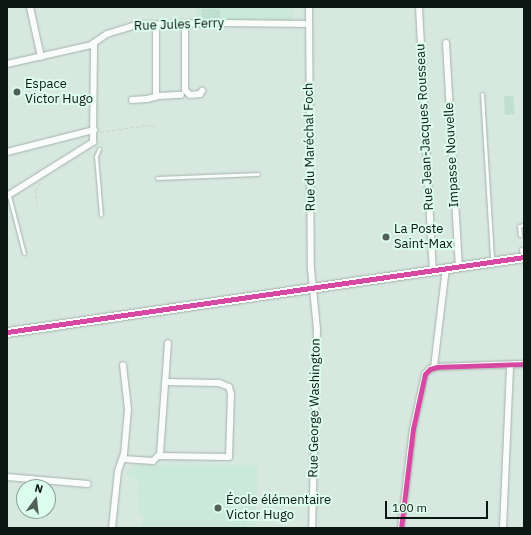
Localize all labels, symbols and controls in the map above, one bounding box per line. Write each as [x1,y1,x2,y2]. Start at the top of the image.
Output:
street label: Rue Jules Ferry [134,16,224,34]
street label: Rue Jean-Jacques Rousseau [413,43,437,211]
place label: Espace Victor Hugo [25,77,93,108]
street label: Rue du Maréchal Foch [301,82,319,212]
marker: Espace Victor Hugo [12,87,22,97]
street label: Impasse Nouvelle [441,102,463,208]
place label: La Poste Saint-Max [394,222,453,253]
marker: La Poste Saint-Max [381,232,391,242]
street label: Rue George Washington [306,338,324,478]
north arrow [16,479,56,519]
text: N [33,481,45,496]
place label: École élémentaire Victor Hugo [226,493,331,524]
scale bar [387,493,490,519]
text: 100 m [392,500,427,515]
marker: École élémentaire Victor Hugo [213,503,223,513]

